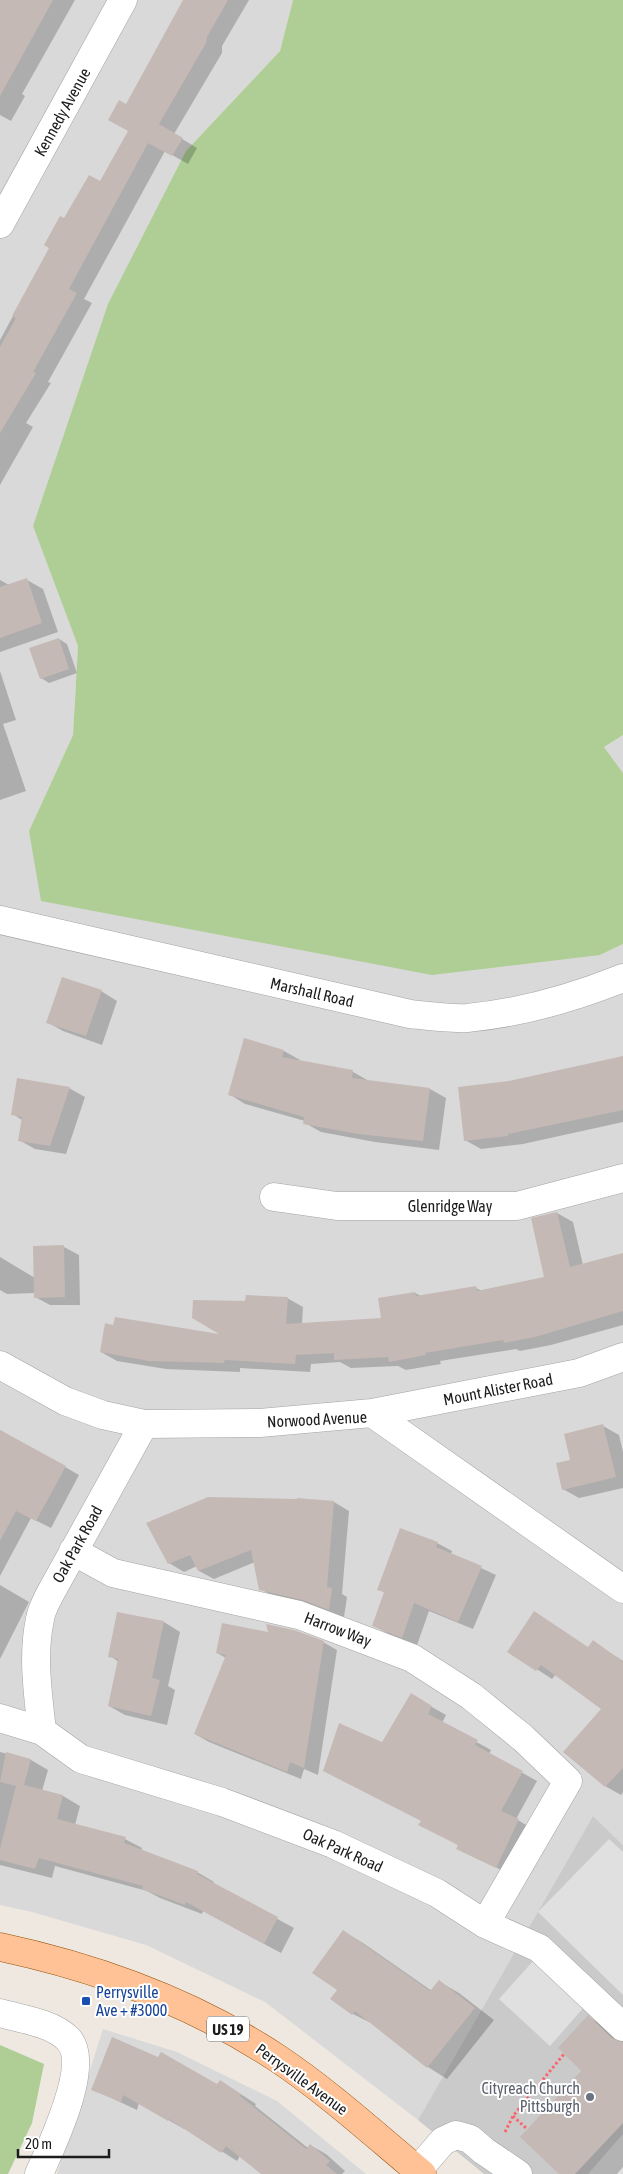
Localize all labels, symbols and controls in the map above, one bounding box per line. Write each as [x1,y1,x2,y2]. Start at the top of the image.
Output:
street label: Kennedy Avenue [30,65,95,160]
street label: Marshall Road [269,974,355,1010]
street label: Glenridge Way [408,1197,493,1216]
street label: Mount Alister Road [442,1370,554,1408]
street label: Norwood Avenue [267,1407,367,1431]
street label: Oak Park Road [48,1502,106,1586]
street label: Harrow Way [302,1608,374,1651]
street label: Oak Park Road [300,1824,386,1876]
place label: Perrysville Ave + #3000 [96,1983,167,2019]
marker: Perrysville Ave + #3000 [80,1995,92,2007]
road number: US 19 [207,2016,249,2042]
street label: Perrysville Avenue [252,2040,351,2119]
place label: Cityreach Church Pittsburgh [482,2079,580,2116]
marker: Cityreach Church Pittsburgh [584,2091,596,2103]
scale bar [18,2126,109,2158]
text: 20 m [25,2135,52,2152]

